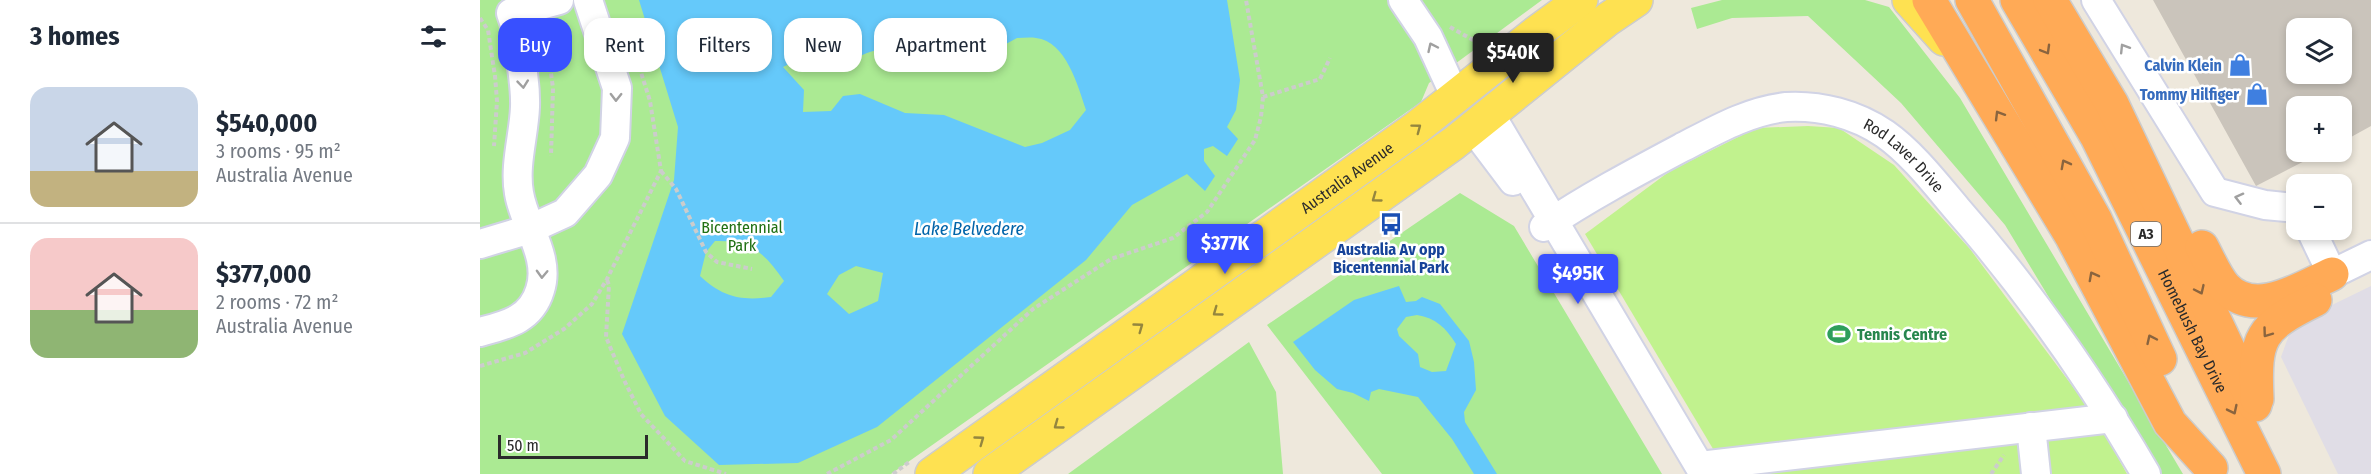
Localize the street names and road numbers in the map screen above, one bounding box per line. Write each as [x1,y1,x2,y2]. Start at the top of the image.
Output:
street label: Rod Laver Drive [1860,114,1948,196]
street label: Australia Avenue [1297,138,1397,217]
road number: A3 [2131,222,2161,246]
street label: Homebush Bay Drive [2154,266,2231,396]

